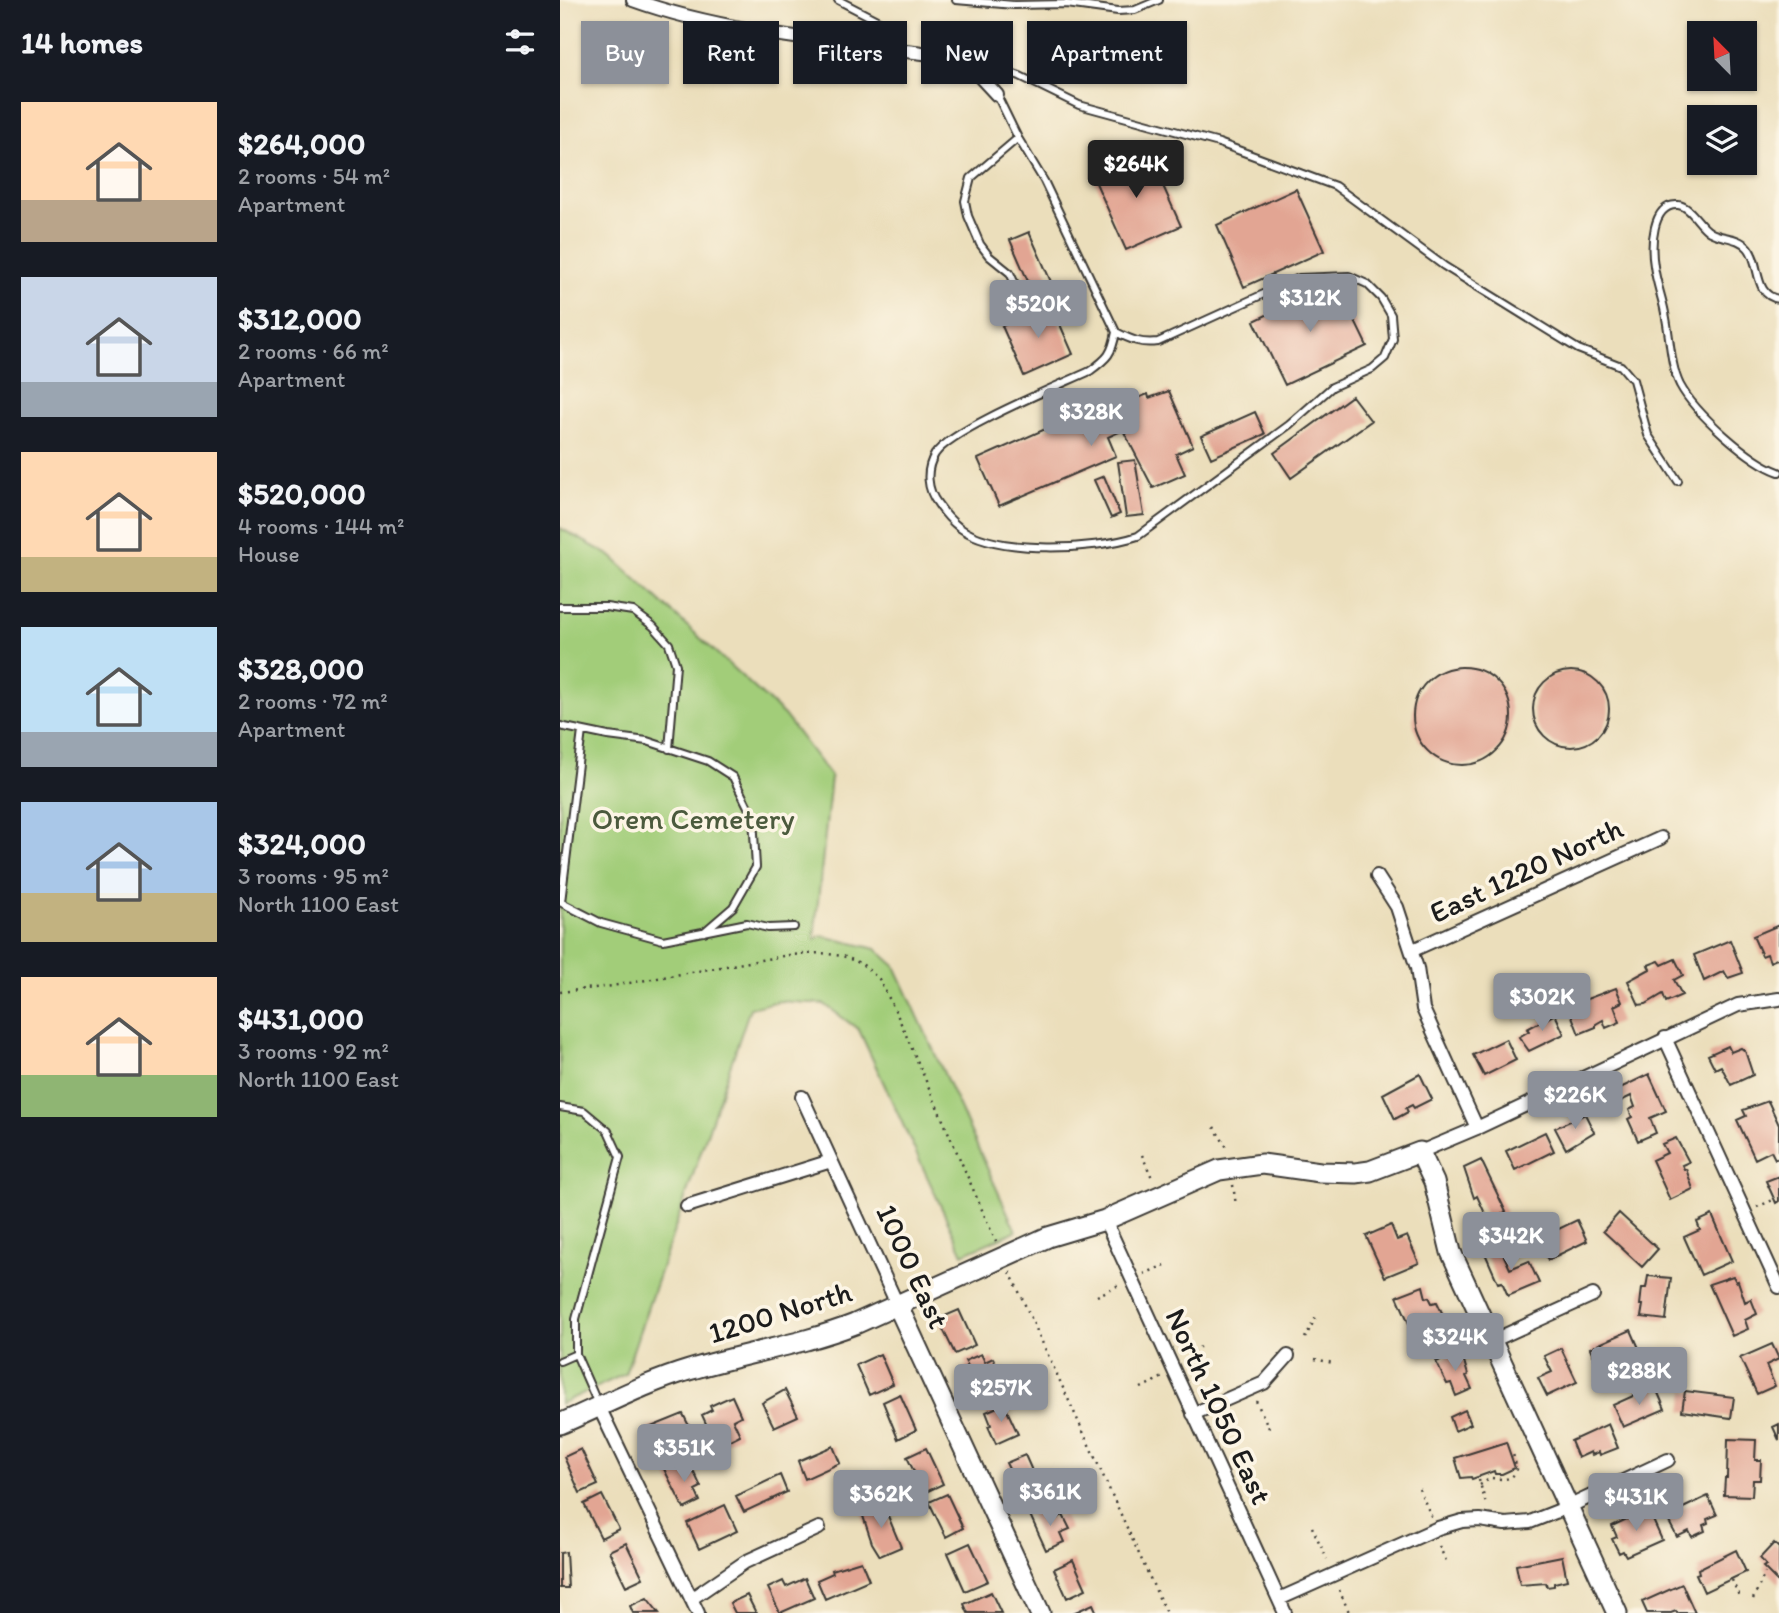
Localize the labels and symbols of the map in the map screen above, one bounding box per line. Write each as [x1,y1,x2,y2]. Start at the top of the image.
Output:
north arrow [1687,21,1757,91]
pin: $264K [1087,140,1185,200]
pin: $312K [1261,274,1359,334]
pin: $520K [989,280,1087,340]
pin: $328K [1042,388,1140,448]
park label: Orem Cemetery [591,800,795,837]
street label: East 1220 North [1424,809,1629,931]
pin: $302K [1493,974,1591,1033]
pin: $226K [1526,1072,1624,1131]
street label: 1000 East [868,1198,958,1334]
pin: $342K [1462,1212,1560,1272]
street label: 1200 North [704,1273,856,1351]
street label: North 1050 East [1158,1302,1280,1510]
pin: $324K [1406,1314,1504,1373]
pin: $288K [1590,1348,1688,1407]
pin: $257K [952,1364,1050,1424]
pin: $351K [635,1424,733,1484]
pin: $361K [1001,1468,1099,1528]
pin: $362K [832,1470,930,1530]
pin: $431K [1587,1474,1685,1533]

